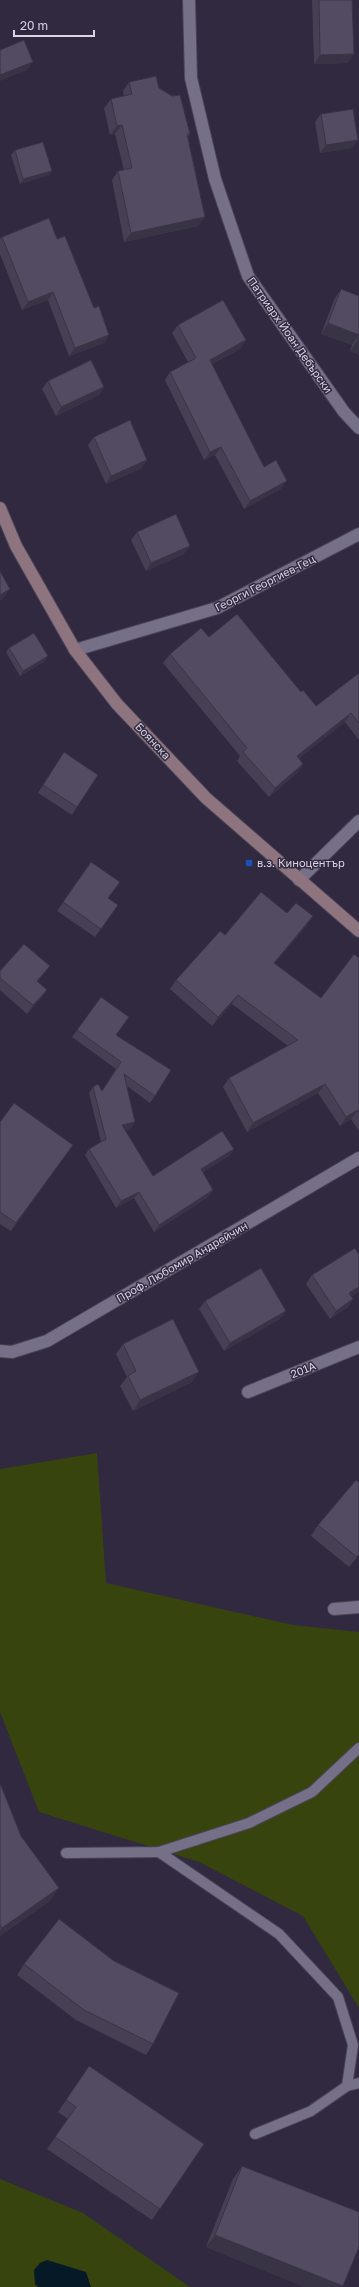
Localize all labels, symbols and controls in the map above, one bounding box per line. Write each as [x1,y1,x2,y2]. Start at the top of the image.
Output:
scale bar [14,12,94,38]
text: 20 m [20,18,48,33]
street label: Патриарх Йоан Дебърски [245,274,335,395]
street label: Георги Георгиев-Гец [213,552,317,613]
street label: Боянска [133,720,174,762]
place label: в.з. Киноцентър [257,856,345,869]
marker: в.з. Киноцентър [244,858,254,868]
street label: Проф. Любомир Андрейчин [114,1219,250,1305]
street label: 201А [288,1358,318,1380]

